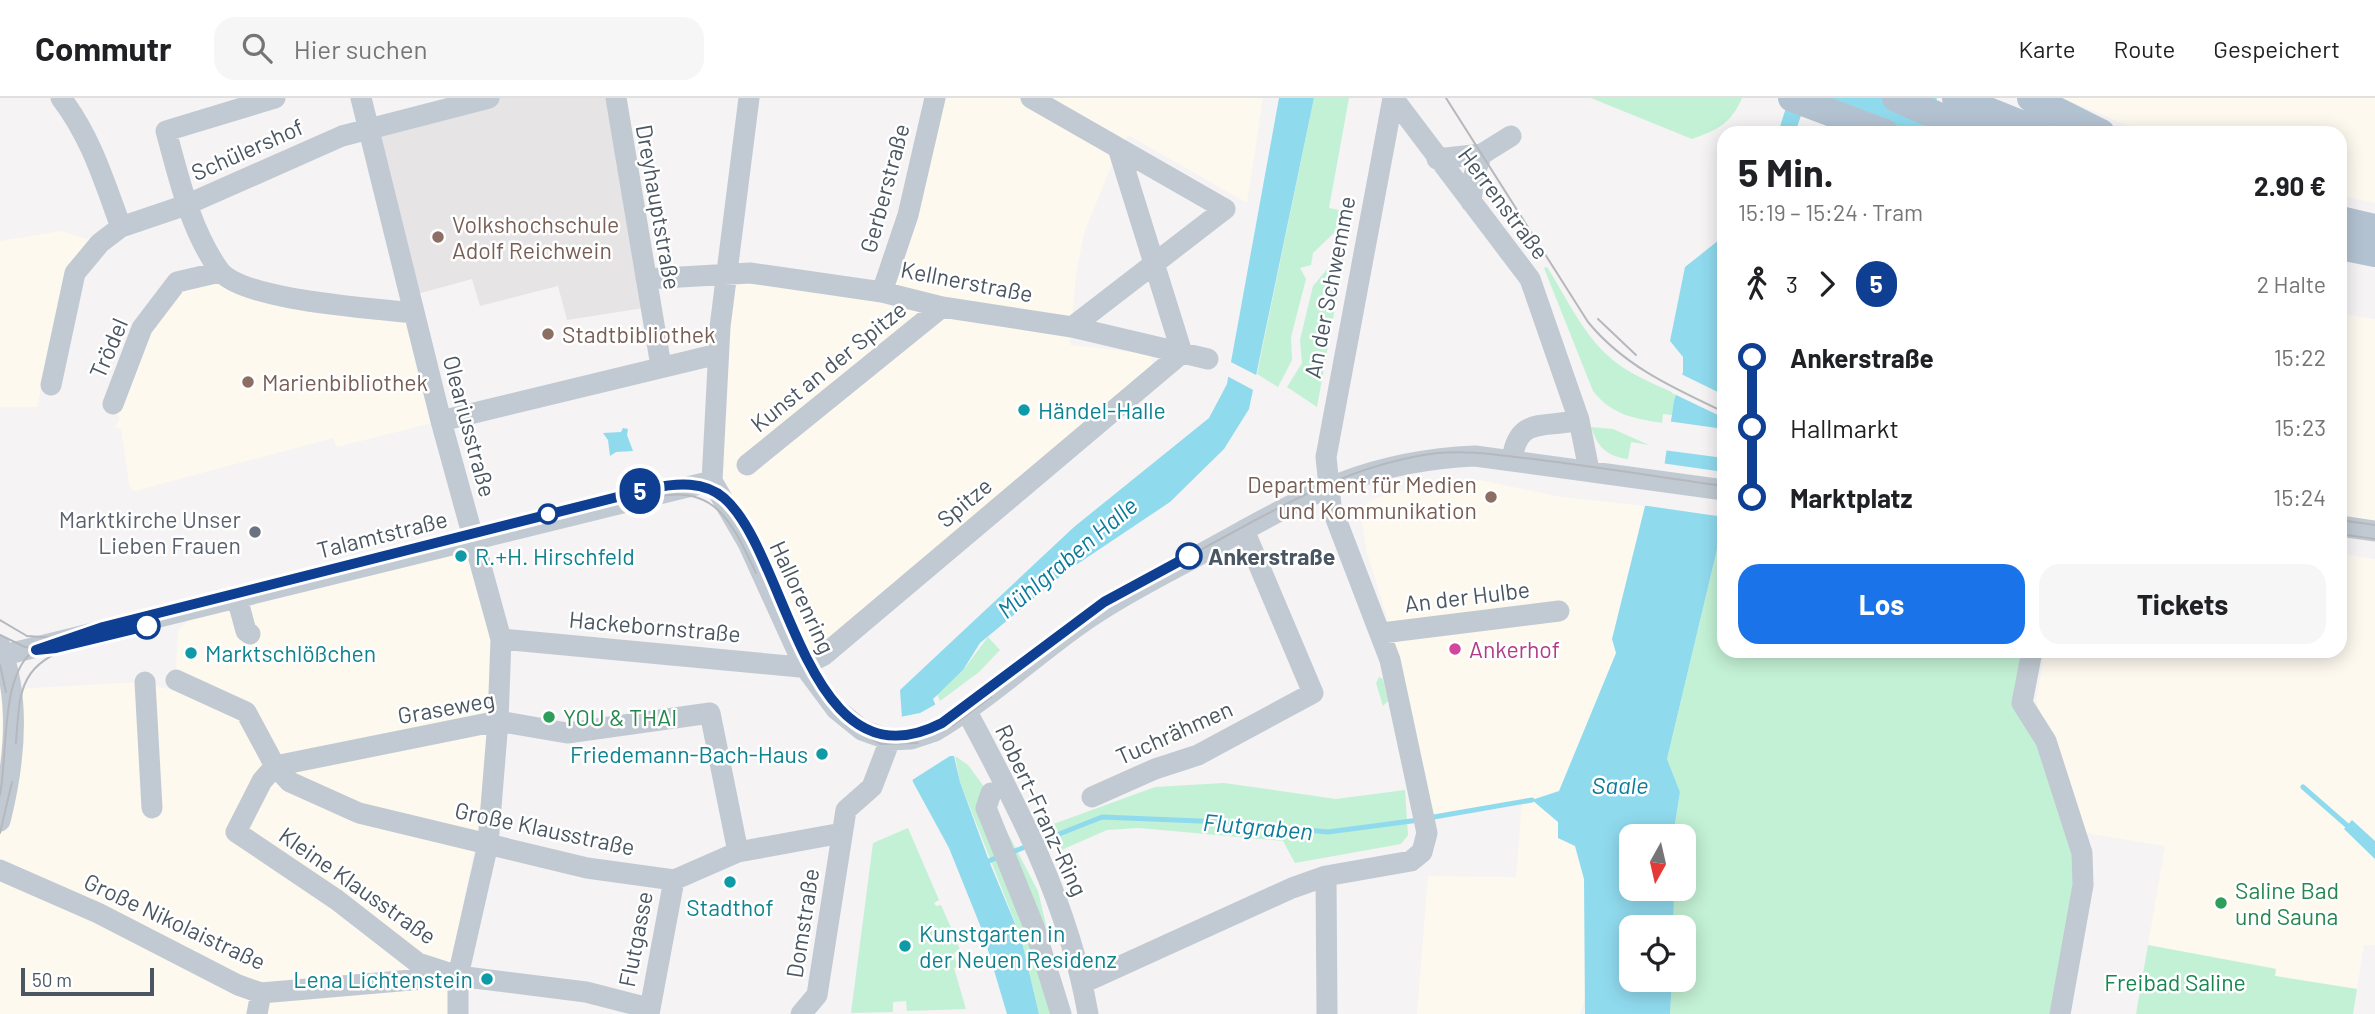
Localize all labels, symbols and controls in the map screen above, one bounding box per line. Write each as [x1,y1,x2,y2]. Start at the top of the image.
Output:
search box [214,17,704,80]
text: Commutr [35,28,172,68]
icon: search [238,29,276,67]
text: Hier suchen [294,33,428,64]
text: Karte [2018,34,2076,63]
text: Route [2114,34,2175,63]
text: Gespeichert [2213,34,2340,63]
street label: Schülershof [187,112,307,186]
street label: Gerberstraße [853,121,915,255]
street label: Dreyhauptstraße [631,122,687,292]
street label: Herrenstraße [1453,141,1555,265]
text: 5 Min. [1738,149,1834,195]
text: 2.90 € [2254,170,2326,201]
street label: An der Schwemme [1298,194,1360,380]
text: 15:19 – 15:24 · Tram [1738,198,1923,226]
place label: Volkshochschule Adolf Reichwein [452,210,619,264]
marker: Volkshochschule Adolf Reichwein [430,229,446,245]
street label: Kellnerstraße [899,254,1035,308]
icon: walk [1738,265,1776,303]
icon: forward [1808,265,1846,303]
text: 5 [1870,269,1883,298]
text: 3 [1786,270,1798,298]
text: 2 Halte [2257,270,2326,298]
street label: Kunst an der Spitze [745,295,911,437]
street label: Trödel [83,314,133,382]
place label: Stadtbibliothek [562,320,715,348]
marker: Stadtbibliothek [540,326,556,342]
text: Ankerstraße [1790,342,1934,373]
text: 15:22 [2274,343,2326,371]
street label: Oleariusstraße [438,352,502,500]
place label: Marienbibliothek [262,368,428,396]
marker: Marienbibliothek [240,374,256,390]
place label: Händel-Halle [1038,396,1166,424]
marker: Händel-Halle [1016,402,1032,418]
text: Hallmarkt [1790,412,1899,443]
text: 15:23 [2274,413,2326,441]
line badge: 5 [617,468,663,514]
place label: Department für Medien und Kommunikation [1247,470,1477,524]
street label: Spitze [931,471,997,533]
text: 5 [634,476,646,505]
text: Marktplatz [1790,482,1912,513]
text: 15:24 [2273,483,2326,511]
marker: Department für Medien und Kommunikation [1483,489,1499,505]
water label: Mühlgraben Halle [991,490,1143,624]
street label: Talamtstraße [314,504,450,564]
unlabelled marker [538,504,558,524]
place label: Marktkirche Unser Lieben Frauen [59,505,242,559]
marker: Marktkirche Unser Lieben Frauen [247,524,263,540]
street label: Hallorenring [765,536,841,658]
place label: R.+H. Hirschfeld [475,542,635,570]
place label: Ankerstraße [1208,542,1335,570]
marker: Ankerstraße [1176,543,1202,569]
marker: R.+H. Hirschfeld [453,548,469,564]
button: Los [1738,564,2025,644]
button: Tickets [2039,564,2326,644]
street label: An der Hulbe [1403,574,1531,618]
street label: Hackebornstraße [568,605,742,647]
unlabelled marker [134,613,160,639]
place label: Ankerhof [1469,635,1560,663]
place label: Marktschlößchen [205,639,376,667]
marker: Ankerhof [1447,641,1463,657]
marker: Marktschlößchen [183,645,199,661]
street label: Graseweg [395,685,497,729]
street label: Tuchrähmen [1111,694,1237,770]
place label: YOU & THAI [563,703,677,731]
marker: YOU & THAI [541,709,557,725]
street label: Robert-Franz-Ring [990,720,1094,900]
place label: Friedemann-Bach-Haus [570,740,808,768]
marker: Friedemann-Bach-Haus [814,746,830,762]
water label: Saale [1592,770,1648,799]
street label: Große Klausstraße [452,795,638,861]
water label: Flutgraben [1202,807,1314,845]
street label: Kleine Klausstraße [274,820,442,950]
north arrow [1619,824,1696,901]
map controls [1619,824,1696,992]
street label: Domstraße [780,866,824,980]
street label: Große Nikolaistraße [80,867,270,975]
marker: Stadthof [722,874,738,890]
place label: Saline Bad und Sauna [2235,876,2339,930]
street label: Flutgasse [612,889,658,989]
place label: Stadthof [686,893,774,921]
marker: Saline Bad und Sauna [2213,895,2229,911]
button: locate [1619,915,1696,992]
place label: Kunstgarten in der Neuen Residenz [919,919,1117,973]
marker: Kunstgarten in der Neuen Residenz [897,938,913,954]
scale bar [21,965,154,997]
place label: Lena Lichtenstein [293,965,473,993]
text: 50 m [32,968,72,991]
park label: Freibad Saline [2104,968,2246,996]
marker: Lena Lichtenstein [479,971,495,987]

